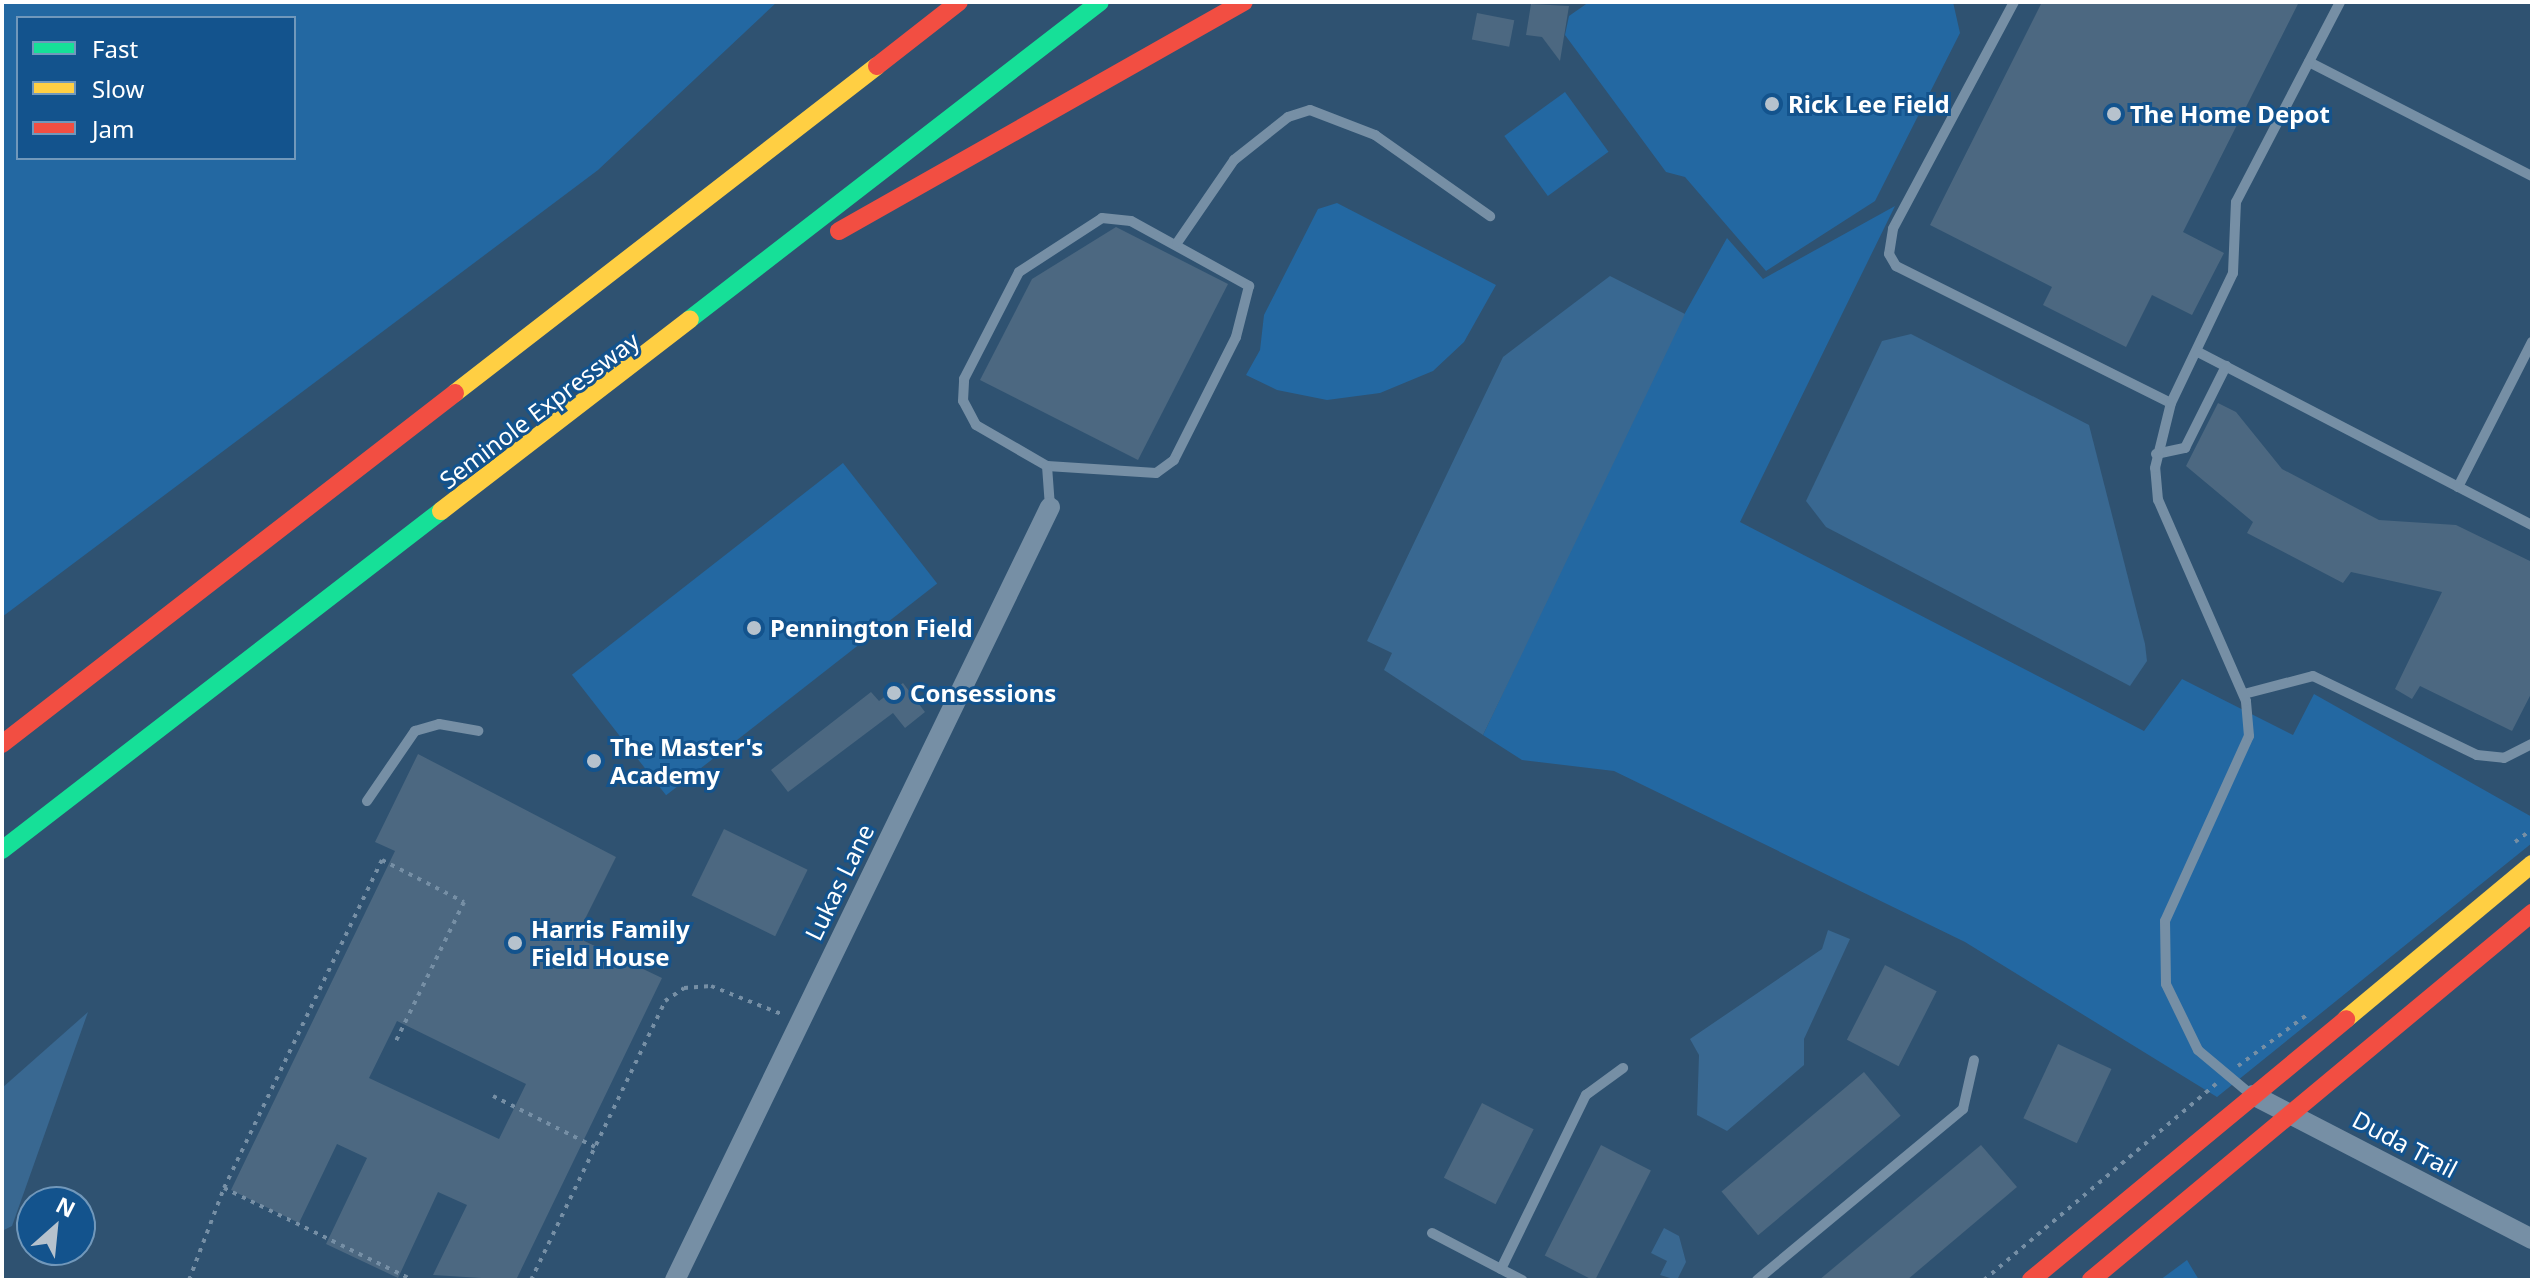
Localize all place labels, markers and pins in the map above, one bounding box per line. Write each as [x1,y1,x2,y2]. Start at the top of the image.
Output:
place label: Rick Lee Field [1788,90,1950,118]
marker: Rick Lee Field [1763,95,1781,113]
place label: The Home Depot [2130,100,2330,128]
marker: The Home Depot [2105,105,2123,123]
place label: Pennington Field [770,614,973,642]
marker: Pennington Field [745,619,763,637]
place label: Consessions [910,679,1056,707]
marker: Consessions [885,684,903,702]
place label: The Master's Academy [610,733,763,789]
marker: The Master's Academy [585,752,603,770]
place label: Harris Family Field House [531,915,690,971]
marker: Harris Family Field House [506,934,524,952]

